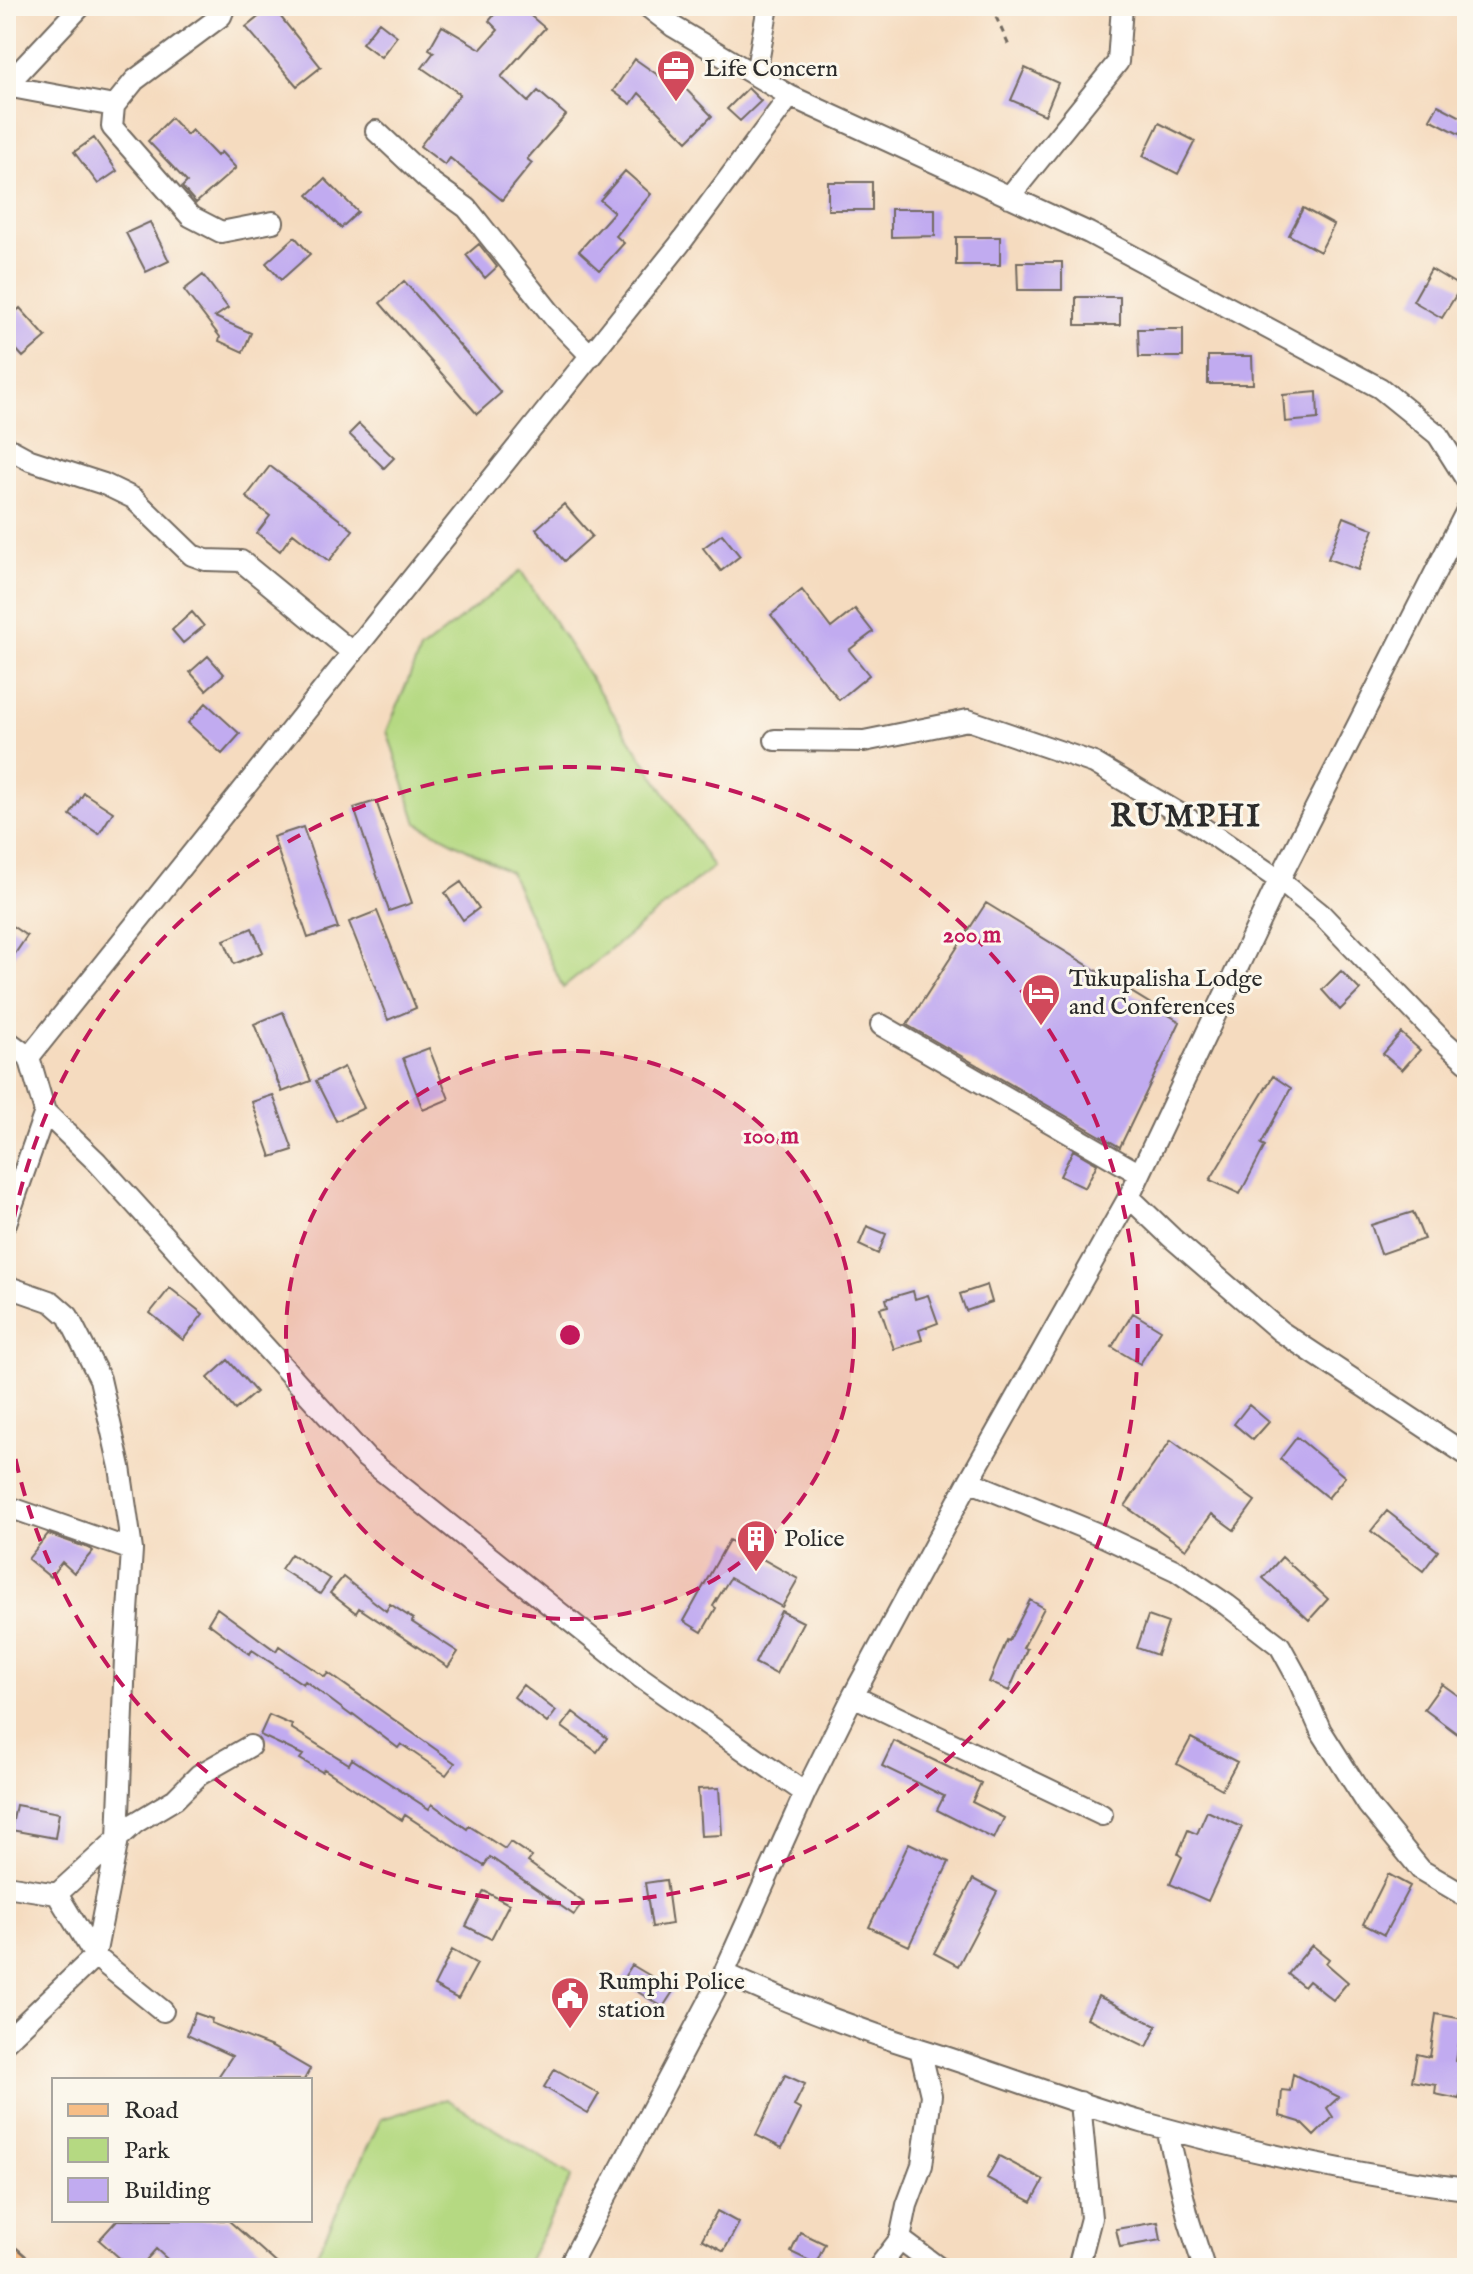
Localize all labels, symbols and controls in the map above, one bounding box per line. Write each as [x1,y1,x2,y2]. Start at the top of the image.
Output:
office icon: Life Concern [655,48,697,103]
place label: Life Concern [704,54,838,85]
district label: RUMPHI [1110,797,1262,838]
text: 200 m [943,920,1002,951]
place label: Tukupalisha Lodge and Conferences [1069,964,1262,1023]
hotel icon: Tukupalisha Lodge and Conferences [1020,972,1062,1027]
text: 100 m [743,1121,800,1152]
centre of rings [556,1321,584,1349]
building icon: Police [735,1518,777,1573]
place label: Police [784,1524,844,1555]
place label: Rumphi Police station [598,1967,745,2026]
public building icon: Rumphi Police station [549,1975,591,2030]
legend [52,2078,312,2222]
text: Road [124,2096,178,2127]
text: Park [124,2136,170,2167]
text: Building [124,2176,211,2207]

